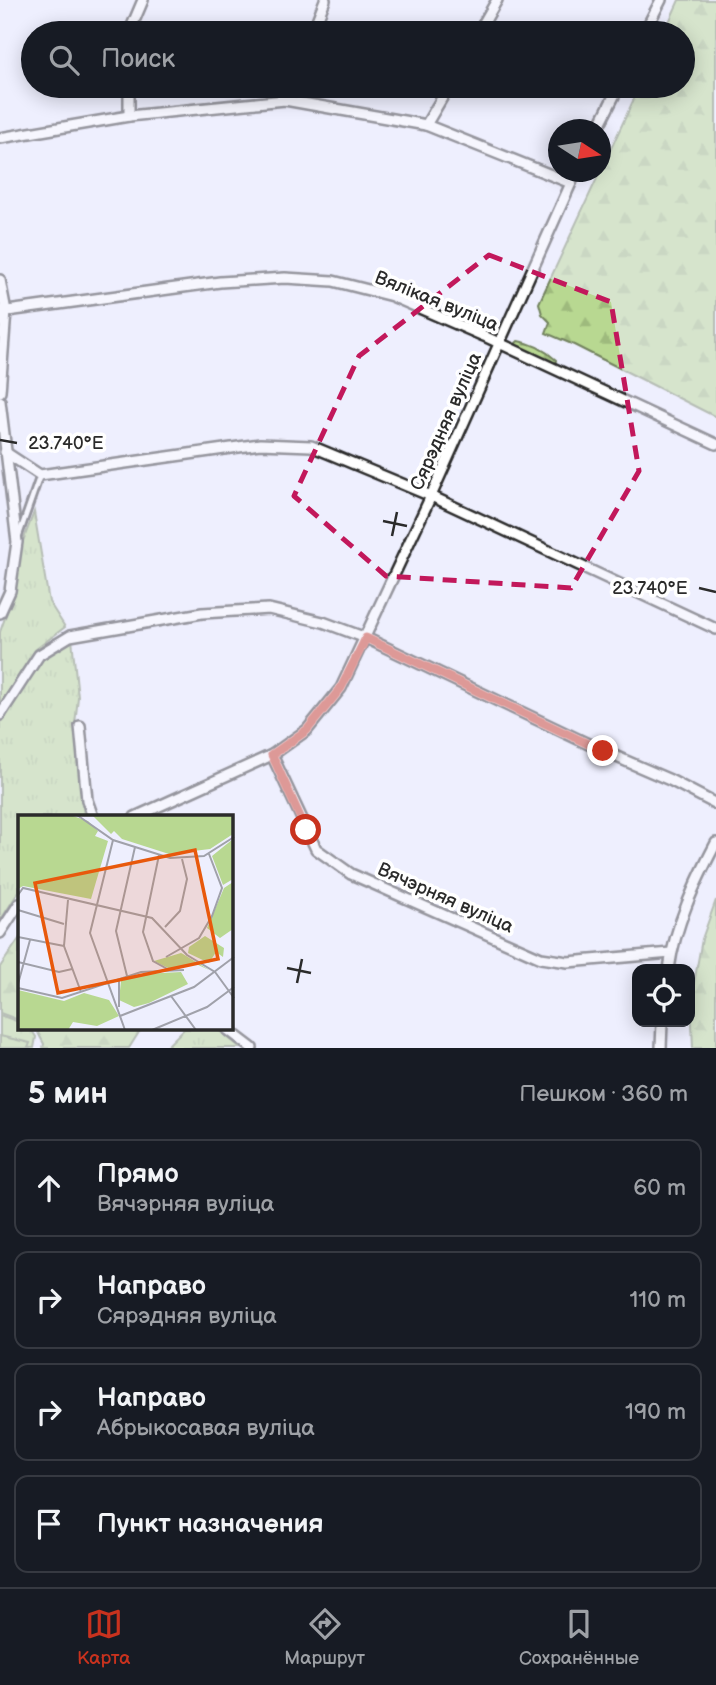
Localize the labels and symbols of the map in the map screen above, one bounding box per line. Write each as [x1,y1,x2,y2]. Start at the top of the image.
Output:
north arrow [548,119,611,182]
street label: Вялікая вуліца [371,266,502,337]
street label: Сярэдняя вуліца [406,349,487,494]
text: 23.740°E [28,433,104,454]
text: 23.740°E [612,578,688,599]
route end [587,735,618,766]
route start [290,814,321,845]
inset map [18,815,233,1030]
street label: Вячэрняя вуліца [374,858,517,939]

